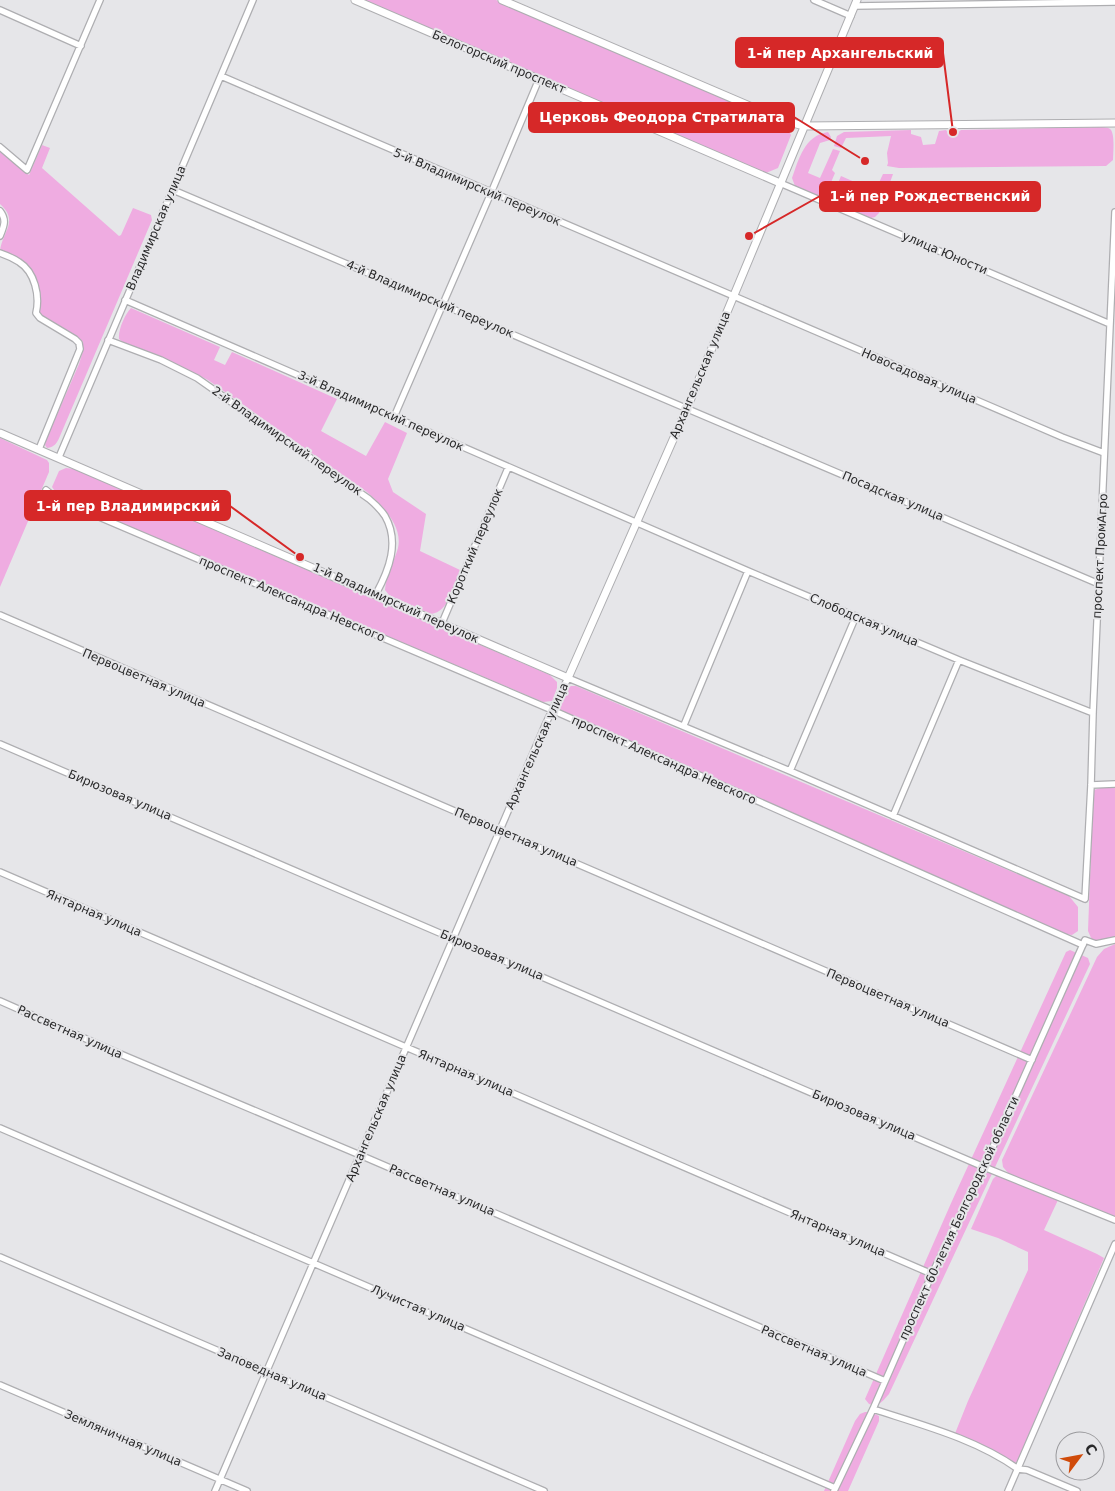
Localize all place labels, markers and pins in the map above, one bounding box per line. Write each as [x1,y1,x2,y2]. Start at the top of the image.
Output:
callout: 1-й пер Архангельский [736,38,943,67]
callout: Церковь Феодора Стратилата [529,103,794,132]
callout: 1-й пер Рождественский [820,182,1040,211]
callout: 1-й пер Владимирский [25,491,230,520]

